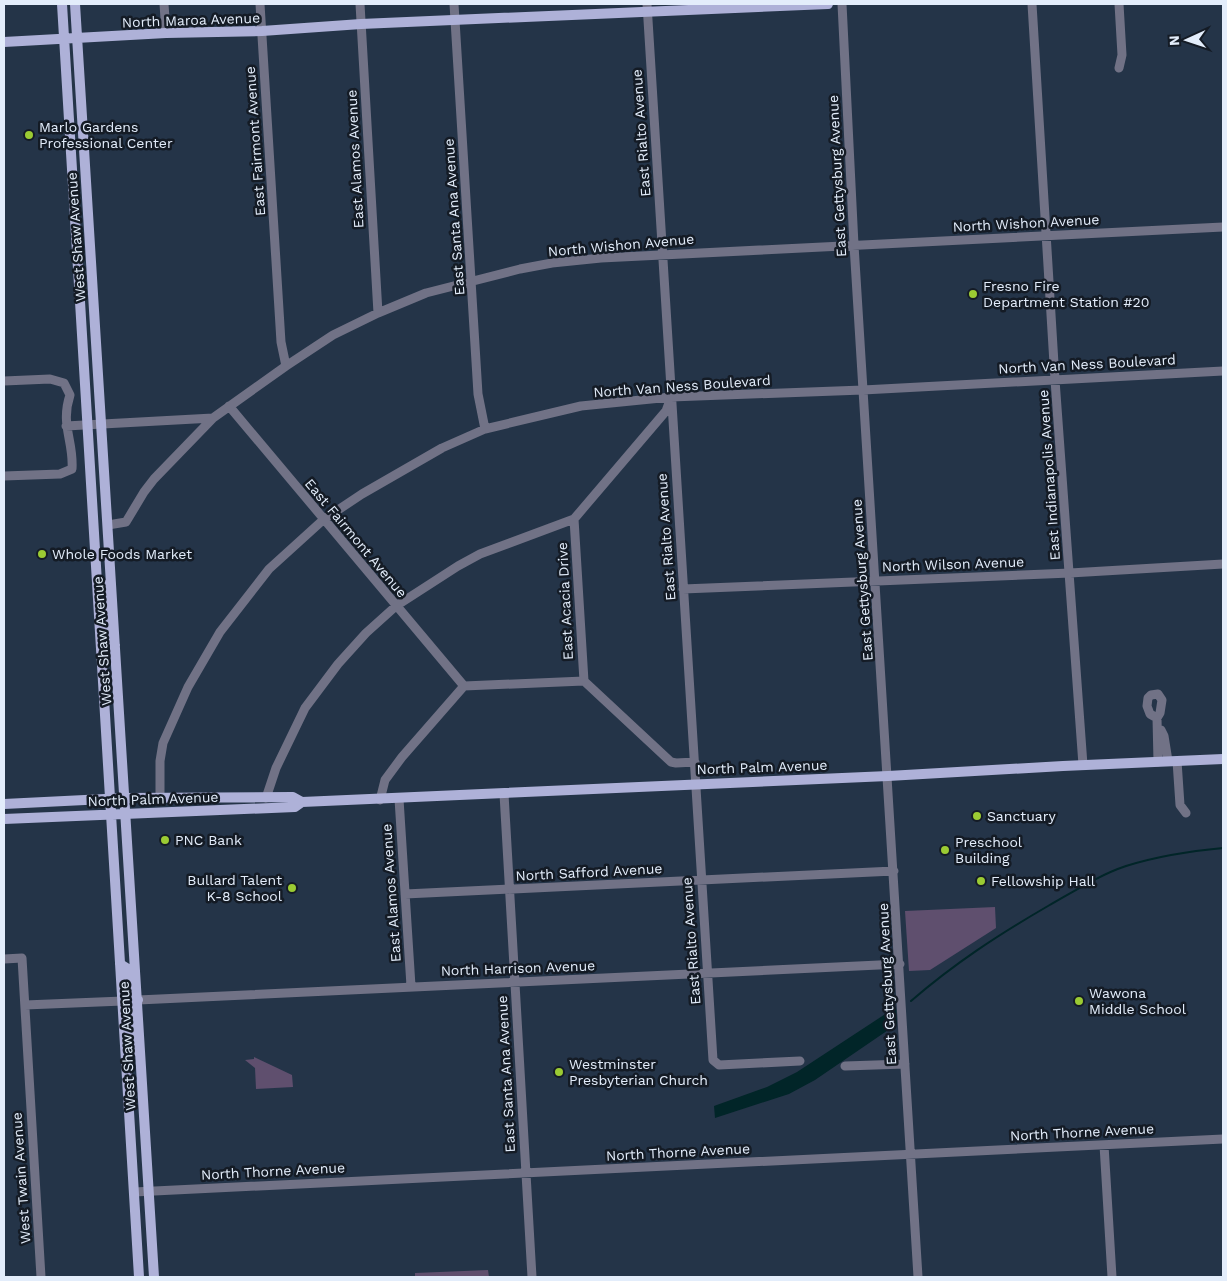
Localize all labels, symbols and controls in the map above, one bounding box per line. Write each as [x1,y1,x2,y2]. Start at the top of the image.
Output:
street label: North Maroa Avenue [122,10,260,30]
north arrow [1162,15,1212,65]
text: N [1166,35,1182,46]
street label: East Fairmont Avenue [242,66,268,216]
street label: East Rialto Avenue [629,69,653,197]
street label: East Alamos Avenue [343,89,367,229]
street label: East Gettysburg Avenue [825,95,849,257]
place label: Marlo Gardens Professional Center [39,119,173,151]
marker: Marlo Gardens Professional Center [23,129,35,141]
street label: East Santa Ana Avenue [441,138,467,296]
street label: West Shaw Avenue [63,172,89,302]
street label: North Wishon Avenue [952,211,1100,235]
street label: North Wishon Avenue [547,231,695,259]
place label: Fresno Fire Department Station #20 [983,278,1149,310]
marker: Fresno Fire Department Station #20 [967,288,979,300]
street label: North Van Ness Boulevard [998,351,1176,377]
street label: North Van Ness Boulevard [593,372,771,400]
street label: East Indianapolis Avenue [1035,389,1063,561]
street label: East Rialto Avenue [654,473,678,601]
street label: East Fairmont Avenue [302,475,410,601]
street label: East Gettysburg Avenue [848,499,876,661]
street label: East Acacia Drive [554,542,576,660]
place label: Whole Foods Market [52,546,192,562]
marker: Whole Foods Market [36,548,48,560]
street label: North Wilson Avenue [882,554,1024,574]
street label: West Shaw Avenue [89,576,115,706]
street label: North Palm Avenue [696,757,828,777]
street label: North Palm Avenue [87,789,219,809]
place label: Sanctuary [987,808,1056,824]
marker: Sanctuary [971,810,983,822]
street label: East Alamos Avenue [378,823,404,963]
place label: PNC Bank [175,832,242,848]
marker: PNC Bank [159,834,171,846]
place label: Preschool Building [955,834,1023,866]
marker: Preschool Building [939,844,951,856]
street label: North Safford Avenue [515,860,663,884]
place label: Bullard Talent K-8 School [187,872,283,904]
place label: Fellowship Hall [991,873,1096,889]
marker: Fellowship Hall [975,875,987,887]
street label: East Rialto Avenue [679,877,703,1005]
marker: Bullard Talent K-8 School [286,882,298,894]
street label: East Gettysburg Avenue [875,903,899,1065]
street label: North Harrison Avenue [440,957,596,979]
street label: West Shaw Avenue [116,981,138,1111]
place label: Wawona Middle School [1089,985,1187,1017]
street label: East Santa Ana Avenue [494,995,518,1153]
marker: Wawona Middle School [1073,995,1085,1007]
place label: Westminster Presbyterian Church [569,1056,708,1088]
marker: Westminster Presbyterian Church [553,1066,565,1078]
street label: West Twain Avenue [8,1112,34,1244]
street label: North Thorne Avenue [1010,1120,1154,1144]
street label: North Thorne Avenue [606,1140,750,1164]
street label: North Thorne Avenue [201,1159,345,1183]

